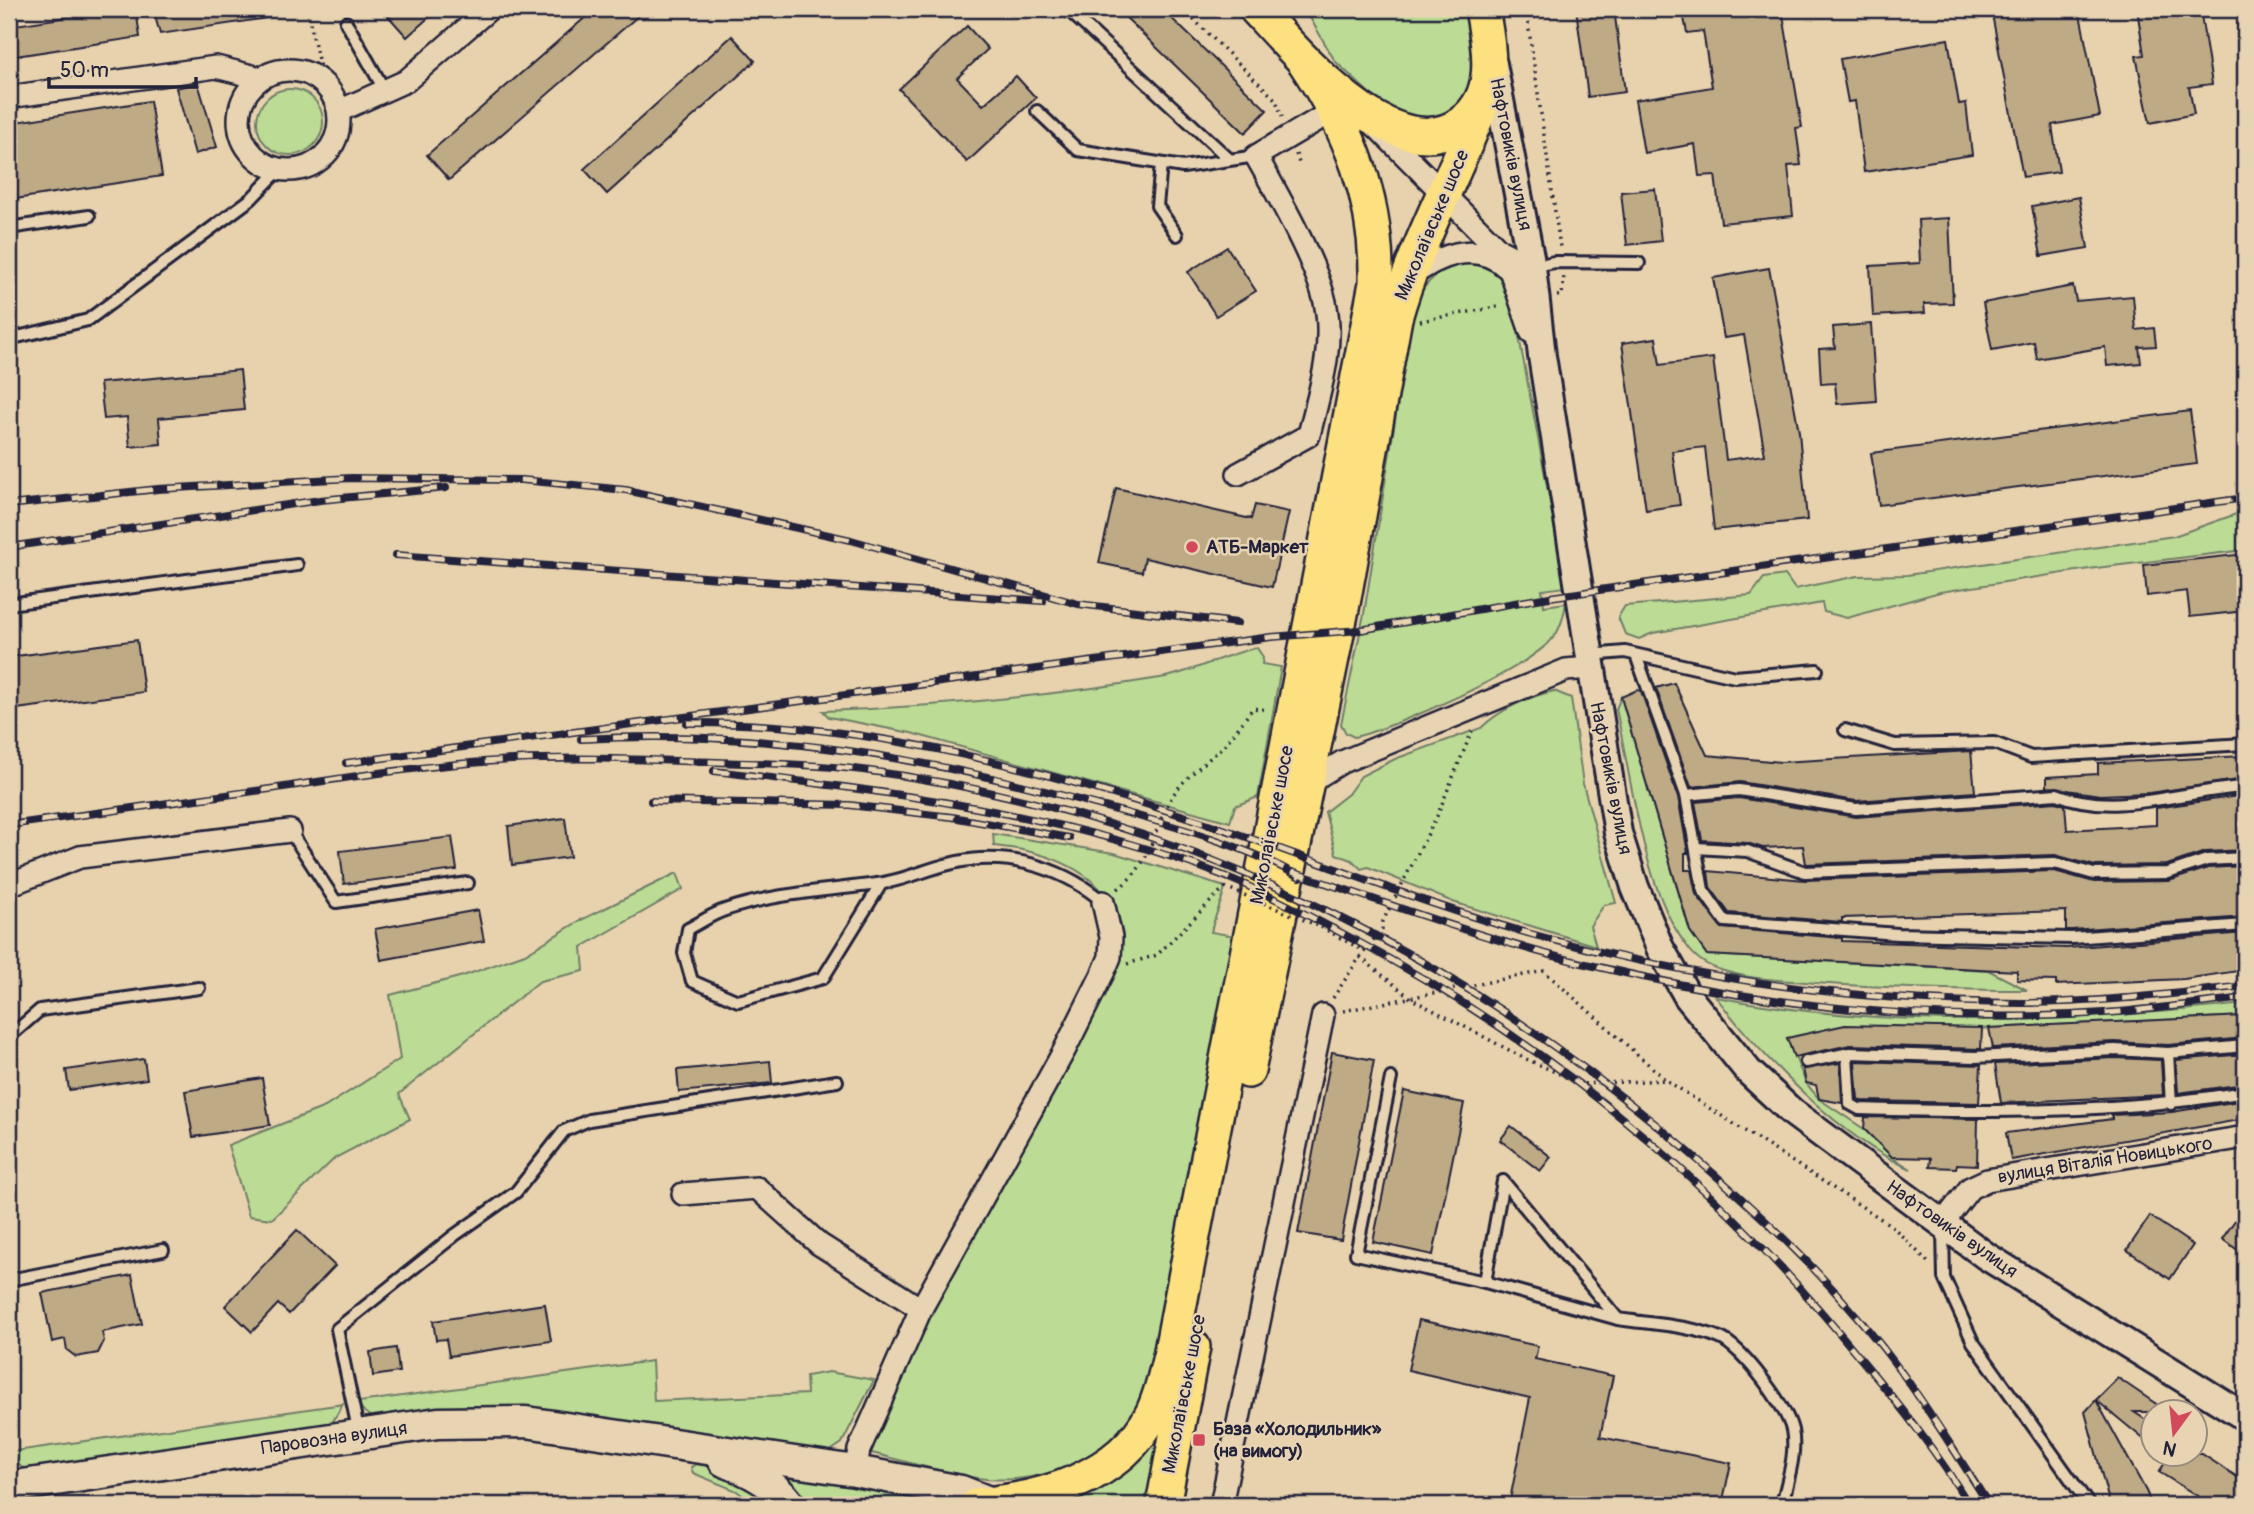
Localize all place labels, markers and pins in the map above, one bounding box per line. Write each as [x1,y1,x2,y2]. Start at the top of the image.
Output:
place label: АТБ-Маркет [1206,535,1309,559]
marker: АТБ-Маркет [1184,539,1200,555]
place label: База «Холодильник» (на вимогу) [1213,1417,1382,1463]
marker: База «Холодильник» (на вимогу) [1191,1432,1207,1448]

